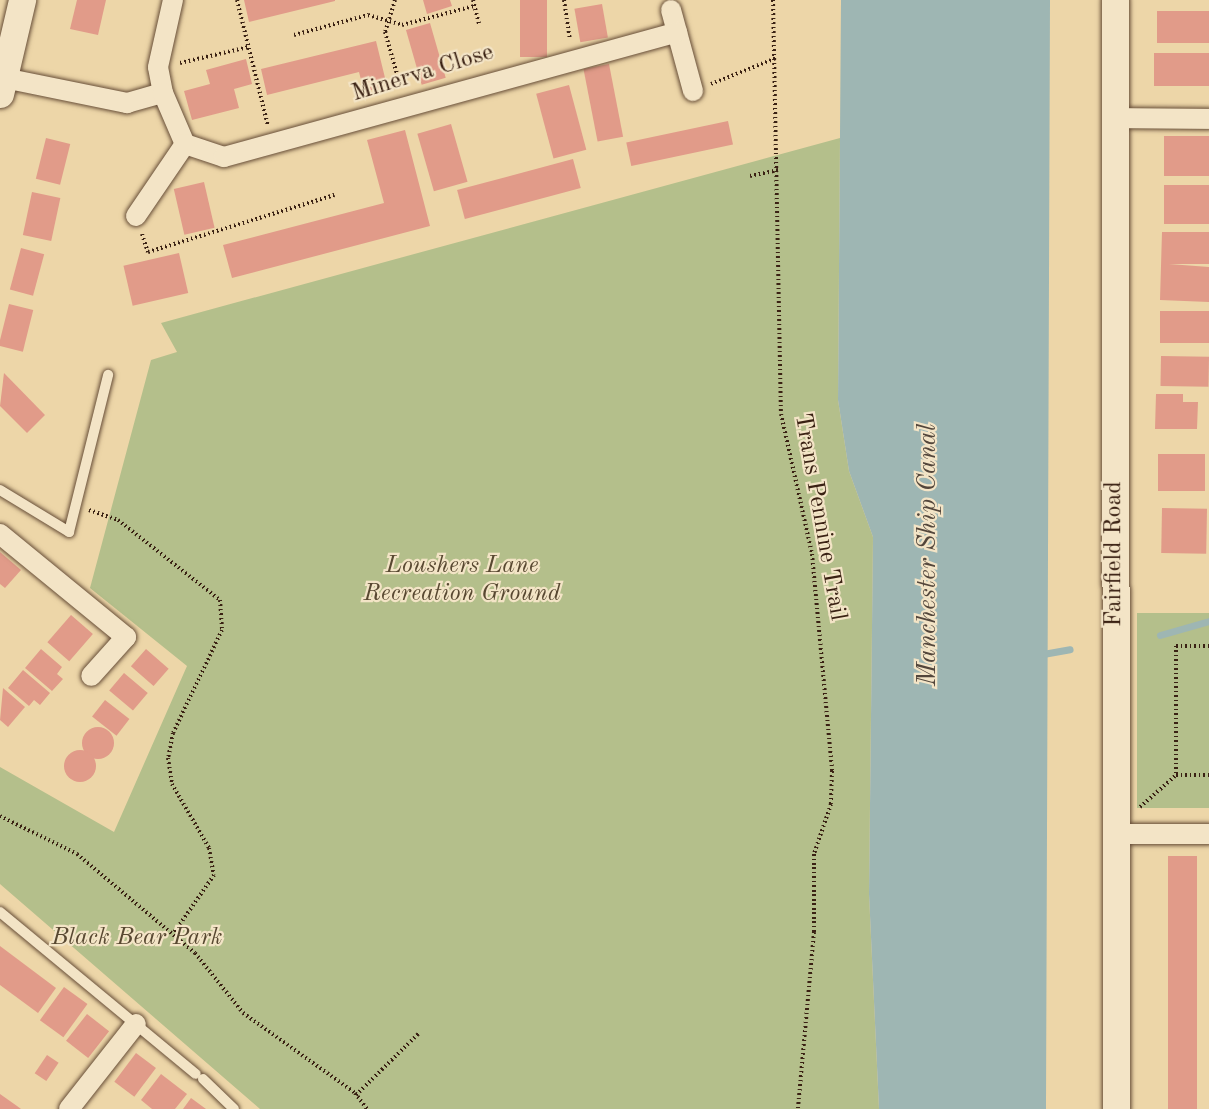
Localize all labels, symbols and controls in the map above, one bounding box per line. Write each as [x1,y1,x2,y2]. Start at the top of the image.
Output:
street label: Minerva Close [349,39,497,109]
street label: Trans Pennine Trail [787,411,851,623]
water label: Manchester Ship Canal [913,424,945,686]
street label: Fairfield Road [1101,481,1129,627]
park label: Loushers Lane Recreation Ground [364,553,560,609]
park label: Black Bear Park [52,925,222,953]

